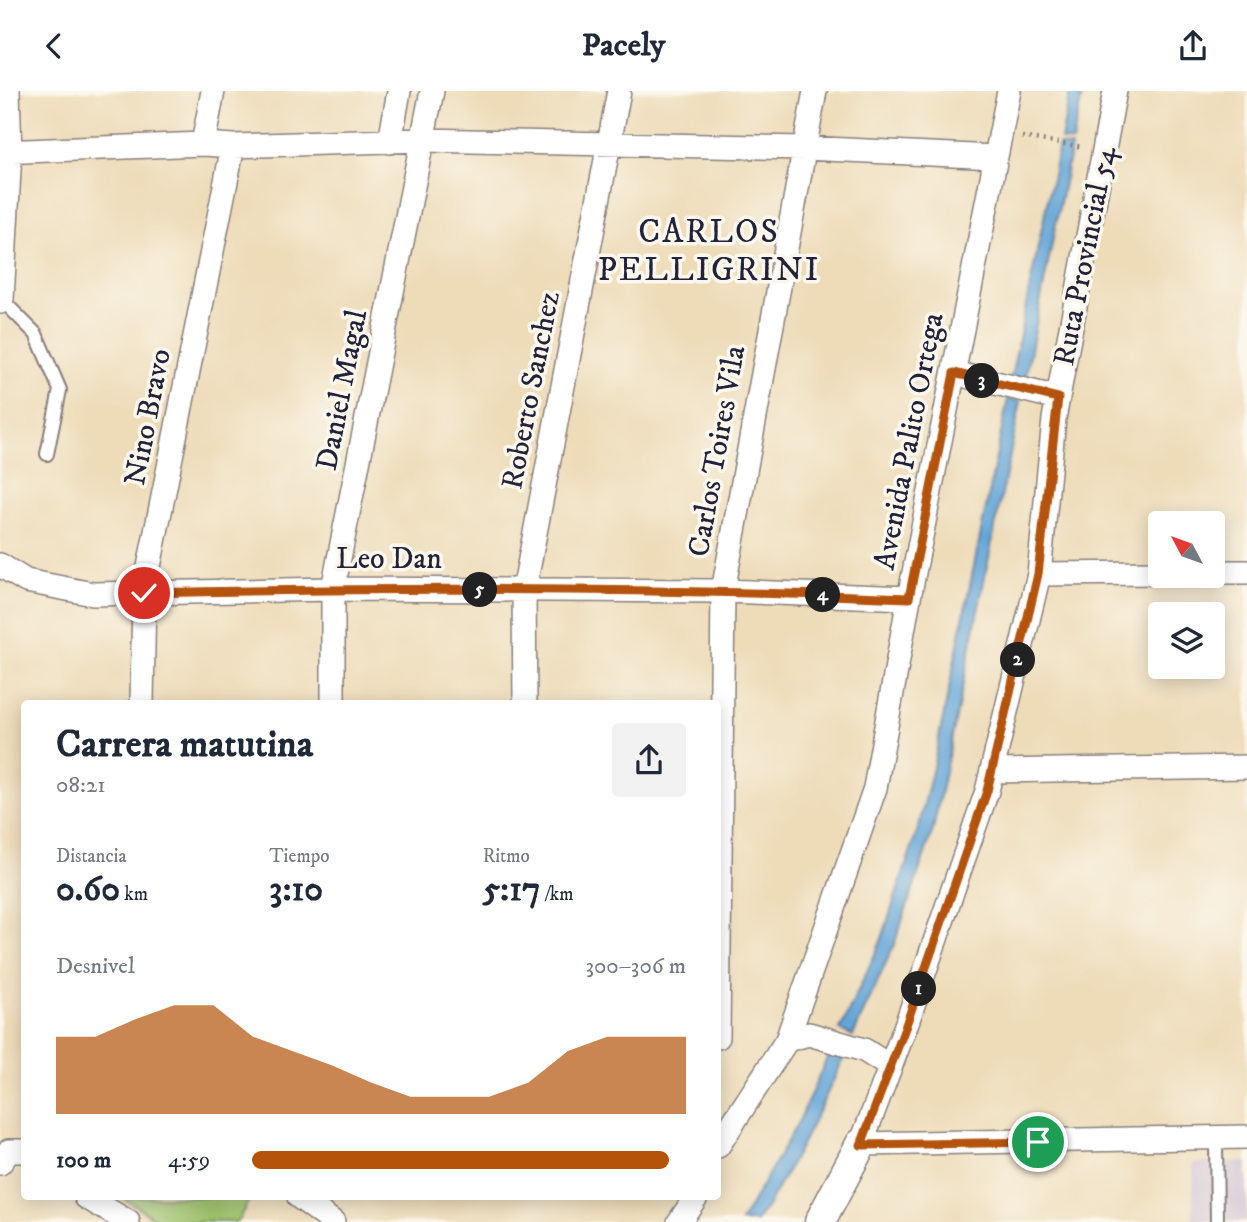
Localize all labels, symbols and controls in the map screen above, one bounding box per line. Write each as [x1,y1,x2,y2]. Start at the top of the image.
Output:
text: Pacely [582,26,665,66]
icon: back [35,27,73,65]
icon: share [1174,27,1212,65]
street label: Ruta Provincial 54 [1046,143,1125,369]
district label: CARLOS PELLIGRINI [598,212,820,291]
street label: Roberto Sanchez [494,288,569,492]
street label: Daniel Magal [309,307,376,474]
street label: Avenida Palito Ortega [866,309,953,573]
street label: Carlos Toires Vila [681,343,754,560]
street label: Nino Bravo [117,346,180,489]
pin: 3 [964,363,1000,399]
text: 3 [978,369,985,392]
north arrow [1148,511,1225,588]
map controls [1148,511,1225,679]
street label: Leo Dan [336,541,442,578]
pin [114,563,174,623]
pin: 5 [462,573,498,607]
icon: check [125,574,163,612]
pin: 4 [806,577,840,613]
text: 5 [475,578,484,601]
text: 4 [817,583,828,606]
button: layers [1148,602,1225,679]
pin: 2 [1000,643,1036,677]
text: 2 [1013,648,1022,671]
text: Carrera matutina [56,721,313,769]
button: share [612,723,686,797]
text: 08:21 [56,771,106,800]
text: Distancia [56,845,127,868]
text: Tiempo [269,845,329,868]
text: Ritmo [483,845,530,868]
text: 0.60 [56,868,120,912]
text: 3:10 [269,868,323,912]
text: 5:17 [483,868,540,912]
text: km [120,883,148,906]
text: /km [540,883,573,906]
text: Desnivel [56,952,135,981]
text: 300–306 m [585,952,686,981]
pin: 1 [902,971,936,1007]
text: 1 [915,977,922,1000]
pin [1008,1112,1068,1172]
icon: arrive [1019,1123,1057,1161]
text: 100 m [56,1146,111,1175]
text: 4:59 [168,1146,210,1175]

